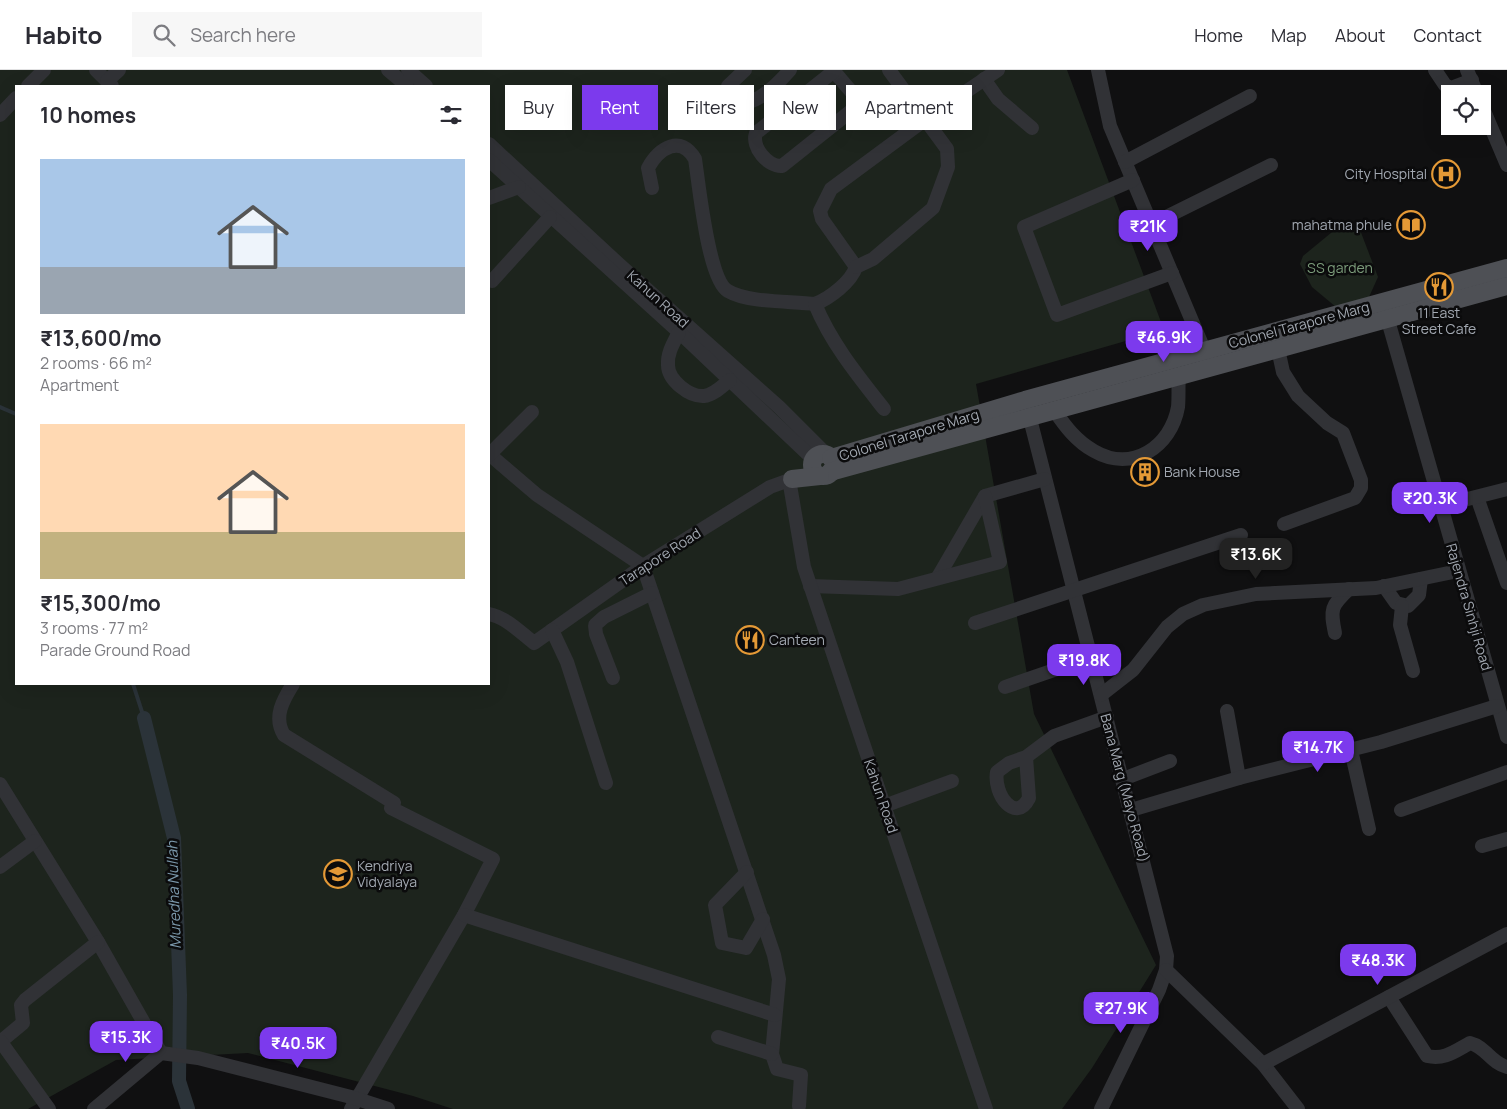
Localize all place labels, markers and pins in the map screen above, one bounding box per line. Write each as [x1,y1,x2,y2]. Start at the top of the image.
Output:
hospital icon: City Hospital [1431,159,1461,189]
place label: City Hospital [1345,164,1427,183]
pin: ₹21K [1118,210,1178,252]
library icon: mahatma phule [1396,210,1426,240]
place label: mahatma phule [1292,215,1392,234]
restaurant icon: 11 East Street Cafe [1424,272,1454,302]
place label: 11 East Street Cafe [1402,303,1476,338]
pin: ₹46.9K [1123,320,1205,363]
building icon: Bank House [1130,457,1160,487]
place label: Bank House [1164,462,1240,481]
pin: ₹20.3K [1389,482,1471,524]
pin: ₹13.6K [1215,538,1297,580]
restaurant icon: Canteen [735,625,765,655]
place label: Canteen [769,630,825,649]
pin: ₹19.8K [1043,644,1125,686]
pin: ₹14.7K [1277,730,1359,773]
place label: Kendriya Vidyalaya [357,856,417,891]
school or university icon: Kendriya Vidyalaya [323,859,353,889]
pin: ₹48.3K [1337,944,1419,986]
pin: ₹27.9K [1080,992,1162,1034]
pin: ₹15.3K [85,1020,167,1063]
pin: ₹40.5K [257,1026,339,1069]

